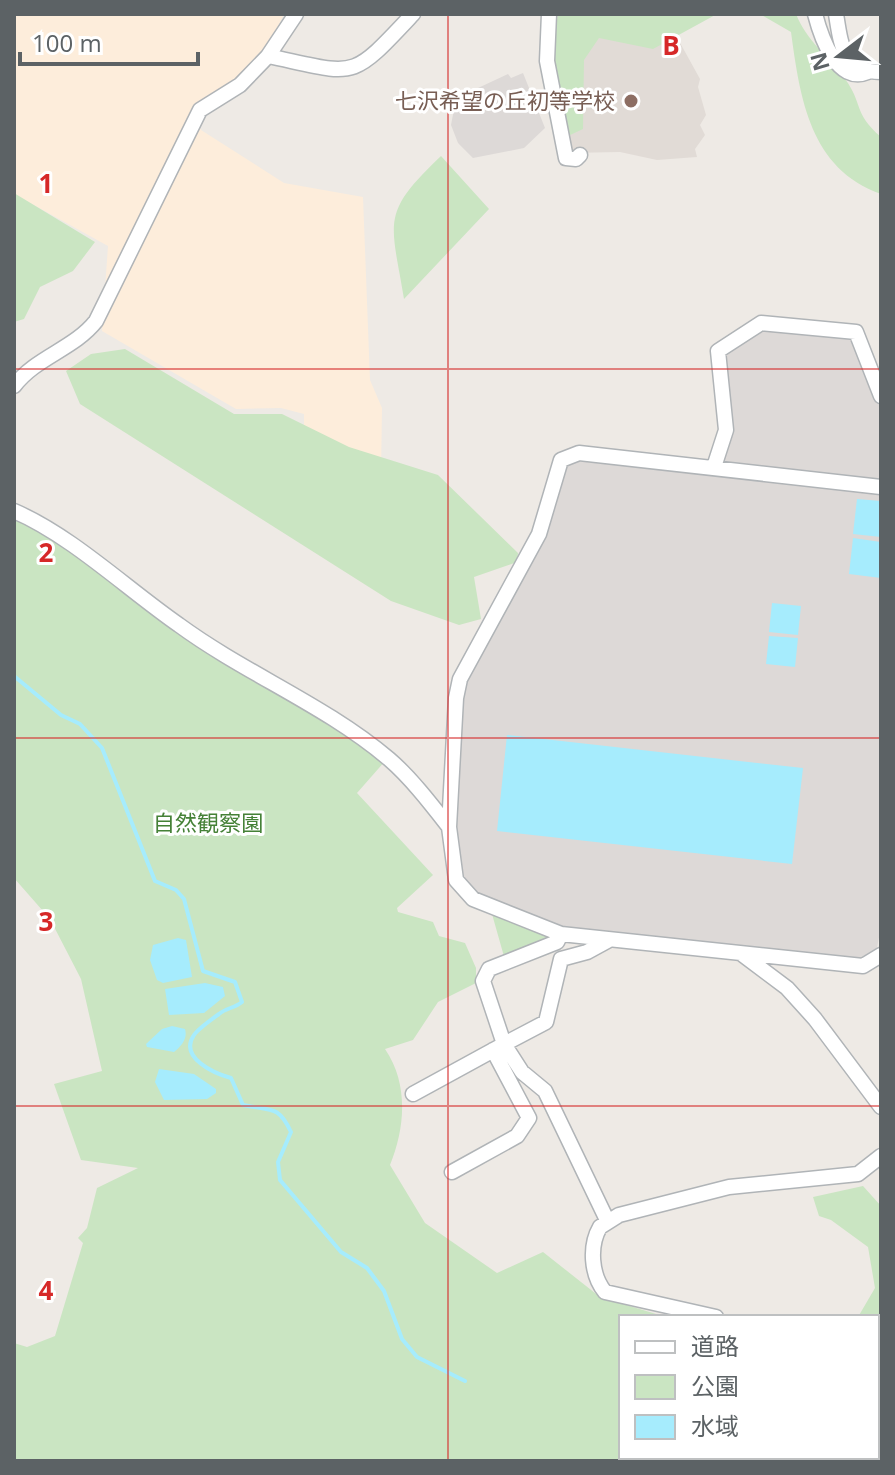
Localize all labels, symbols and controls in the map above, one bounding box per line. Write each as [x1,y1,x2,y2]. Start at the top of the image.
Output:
scale bar [20,16,198,66]
north arrow [799,16,879,96]
text: 100 m [32,26,102,59]
text: B [662,27,680,63]
text: N [802,49,836,75]
place label: 七沢希望の丘初等学校 [395,85,615,115]
marker: 七沢希望の丘初等学校 [622,92,640,110]
text: 1 [39,165,53,201]
text: 2 [39,534,54,570]
park label: 自然観察園 [153,807,263,837]
text: 3 [39,903,53,939]
text: 4 [39,1272,54,1308]
legend [619,1315,879,1459]
text: 道路 [691,1329,739,1362]
text: 公園 [691,1369,739,1402]
text: 水域 [691,1409,739,1442]

